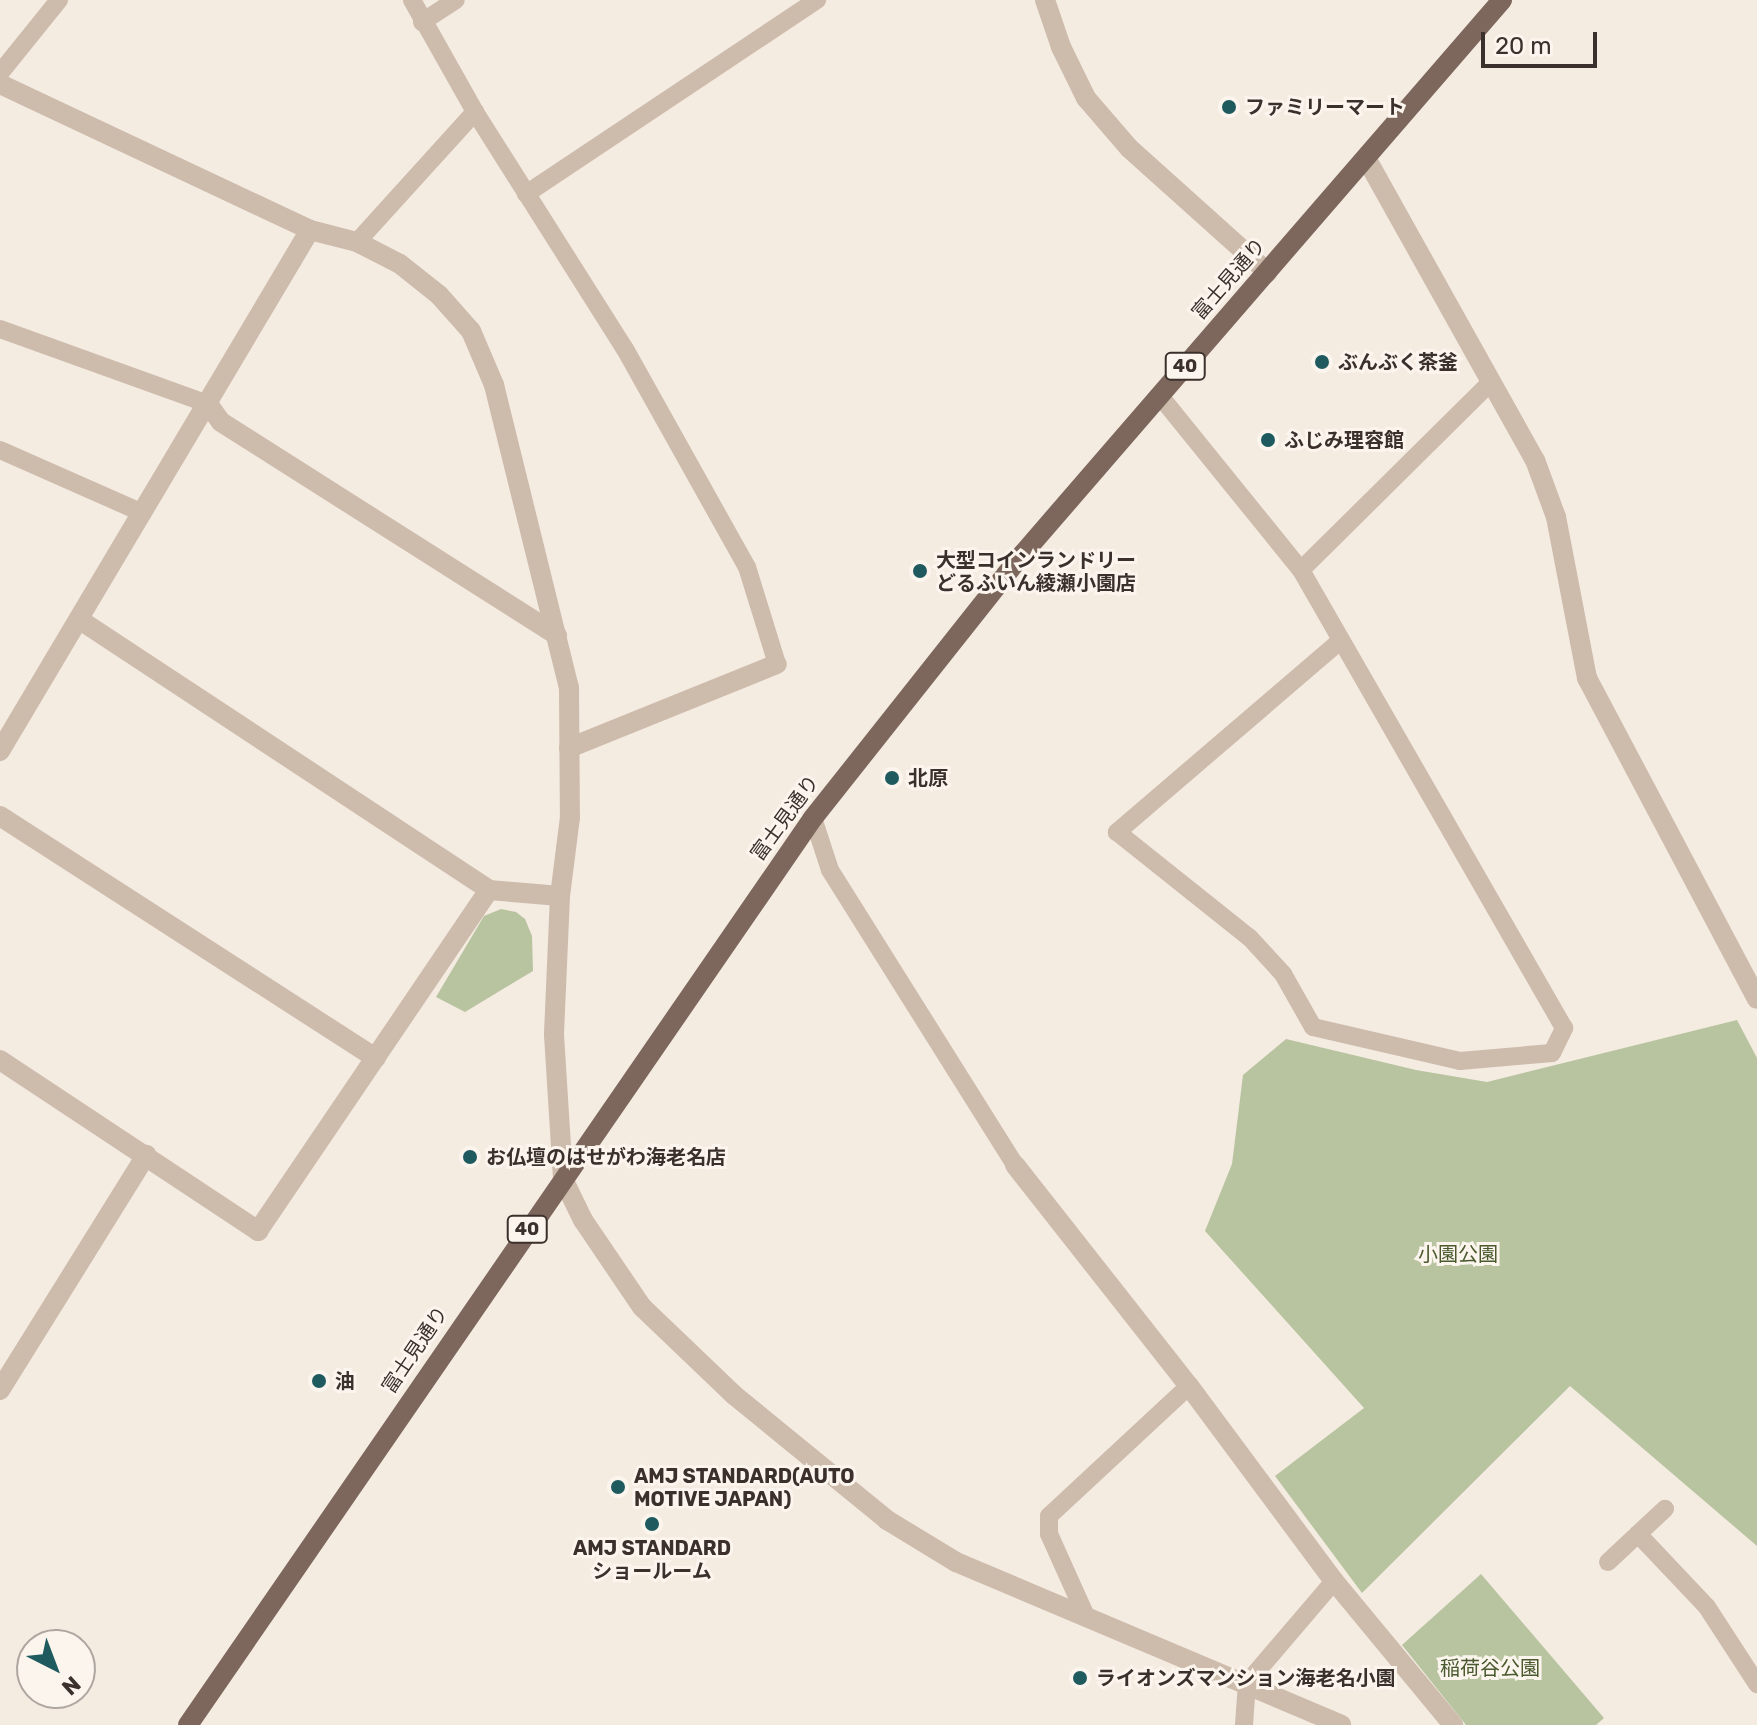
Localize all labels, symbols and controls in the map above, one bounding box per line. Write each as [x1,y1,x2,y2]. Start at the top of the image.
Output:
scale bar [1485,16,1601,66]
text: 20 m [1495,32,1552,60]
place label: ファミリーマート [1245,95,1405,119]
marker: ファミリーマート [1220,98,1238,116]
street label: 富士見通り [1187,233,1271,325]
place label: ぶんぶく茶釜 [1338,350,1458,374]
road number: 40 [1163,352,1207,380]
marker: ぶんぶく茶釜 [1313,353,1331,371]
place label: ふじみ理容館 [1284,428,1404,452]
marker: ふじみ理容館 [1259,431,1277,449]
place label: 大型コインランドリー どるふいん綾瀬小園店 [936,548,1136,595]
marker: 大型コインランドリー どるふいん綾瀬小園店 [911,562,929,580]
place label: 北原 [908,766,948,790]
marker: 北原 [883,769,901,787]
street label: 富士見通り [746,770,824,866]
place label: お仏壇のはせがわ海老名店 [486,1145,726,1169]
marker: お仏壇のはせがわ海老名店 [461,1148,479,1166]
road number: 40 [505,1215,549,1243]
park label: 小園公園 [1418,1242,1498,1266]
street label: 富士見通り [377,1302,453,1398]
place label: 油 [335,1369,355,1393]
marker: 油 [310,1372,328,1390]
place label: AMJ STANDARD(AUTO MOTIVE JAPAN) [634,1464,855,1511]
marker: AMJ STANDARD(AUTO MOTIVE JAPAN) [609,1478,627,1496]
marker: AMJ STANDARD ショールーム [643,1515,661,1533]
place label: AMJ STANDARD ショールーム [573,1536,731,1583]
north arrow [16,1629,96,1709]
park label: 稲荷谷公園 [1440,1656,1540,1680]
place label: ライオンズマンション海老名小園 [1096,1666,1396,1690]
marker: ライオンズマンション海老名小園 [1071,1669,1089,1687]
text: N [56,1670,86,1701]

